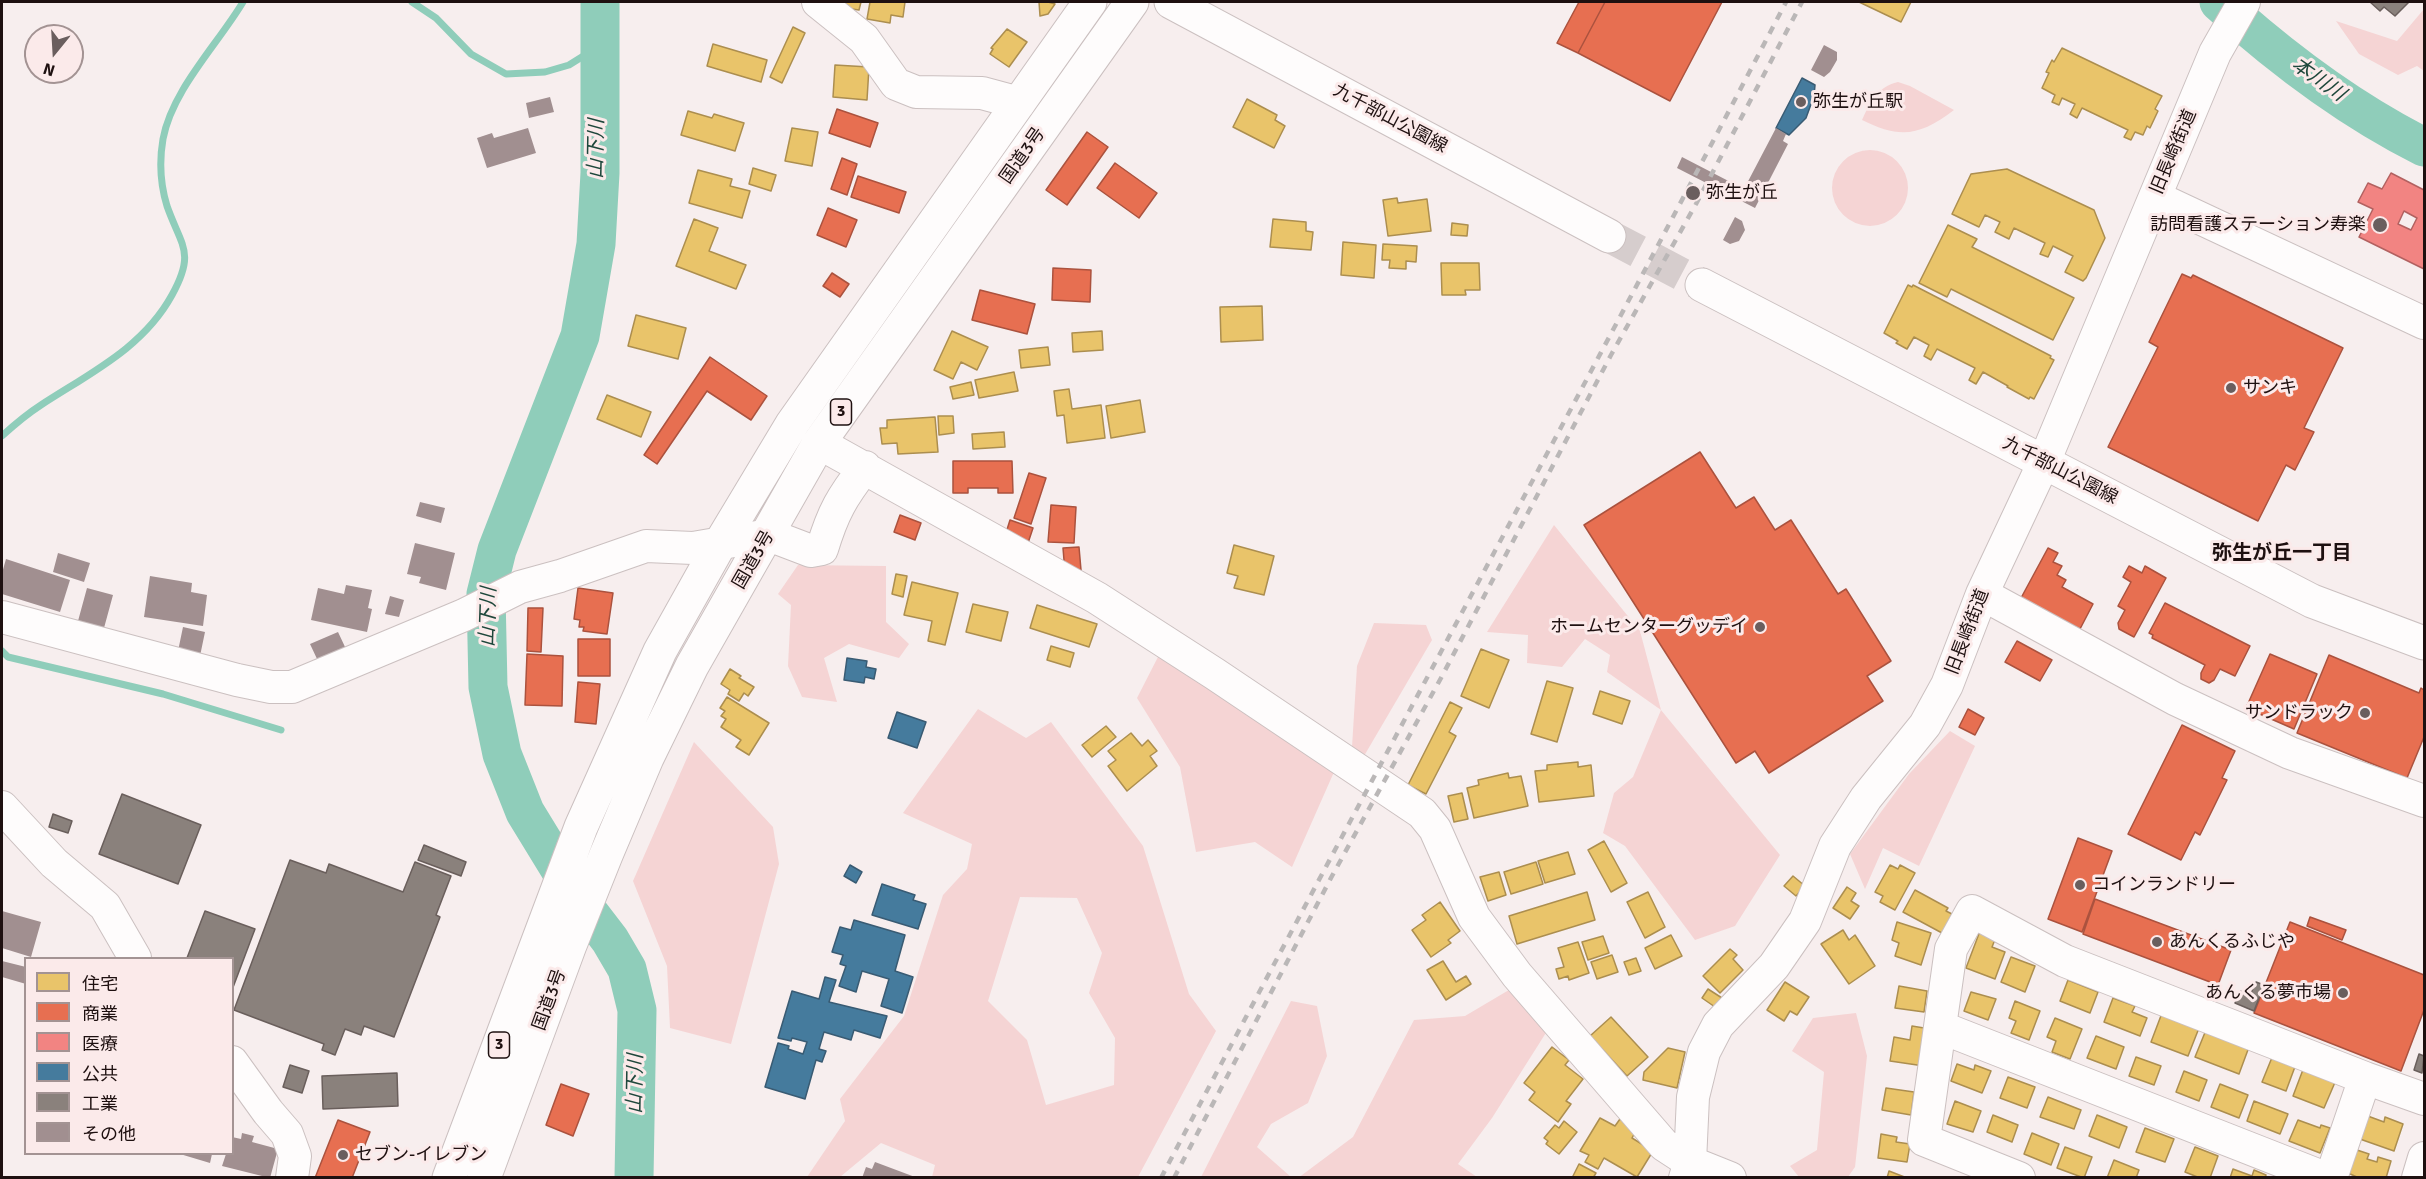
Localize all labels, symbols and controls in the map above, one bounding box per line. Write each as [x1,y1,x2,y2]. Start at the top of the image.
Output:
north arrow [24,24,84,84]
water label: 本川川 [2287,53,2349,107]
text: N [41,58,57,80]
street label: 九千部山公園線 [1329,80,1451,158]
place label: 弥生が丘駅 [1813,91,1903,113]
marker: 弥生が丘駅 [1794,95,1808,109]
street label: 旧長崎街道 [2146,106,2202,198]
water label: 山下川 [584,119,610,179]
street label: 国道3号 [996,124,1050,188]
place label: 弥生が丘 [1706,182,1778,204]
marker: 弥生が丘 [1684,184,1702,202]
place label: 訪問看護ステーション寿楽 [2150,214,2366,236]
marker: 訪問看護ステーション寿楽 [2371,216,2389,234]
place label: サンキ [2243,377,2297,399]
marker: サンキ [2224,381,2238,395]
road number: 3 [830,399,852,425]
street label: 九千部山公園線 [1999,433,2121,509]
street label: 国道3号 [729,527,779,593]
district label: 弥生が丘一丁目 [2212,542,2352,566]
street label: 旧長崎街道 [1942,586,1994,678]
water label: 山下川 [476,587,502,647]
place label: ホームセンターグッデイ [1550,616,1748,638]
marker: ホームセンターグッデイ [1753,620,1767,634]
place label: サンドラック [2245,702,2353,724]
marker: サンドラック [2358,706,2372,720]
place label: コインランドリー [2092,874,2236,896]
marker: コインランドリー [2073,878,2087,892]
place label: あんくるふじや [2169,931,2295,953]
marker: あんくるふじや [2150,935,2164,949]
legend [24,957,234,1155]
street label: 国道3号 [529,966,571,1034]
text: 住宅 [82,973,118,995]
place label: あんくる夢市場 [2205,982,2331,1004]
marker: あんくる夢市場 [2336,986,2350,1000]
text: 商業 [82,1003,118,1025]
road number: 3 [488,1032,510,1058]
text: 医療 [82,1033,118,1055]
water label: 山下川 [623,1054,649,1114]
text: 公共 [82,1063,118,1085]
text: 工業 [82,1093,118,1115]
text: その他 [82,1123,136,1145]
place label: セブン-イレブン [355,1144,487,1166]
marker: セブン-イレブン [336,1148,350,1162]

